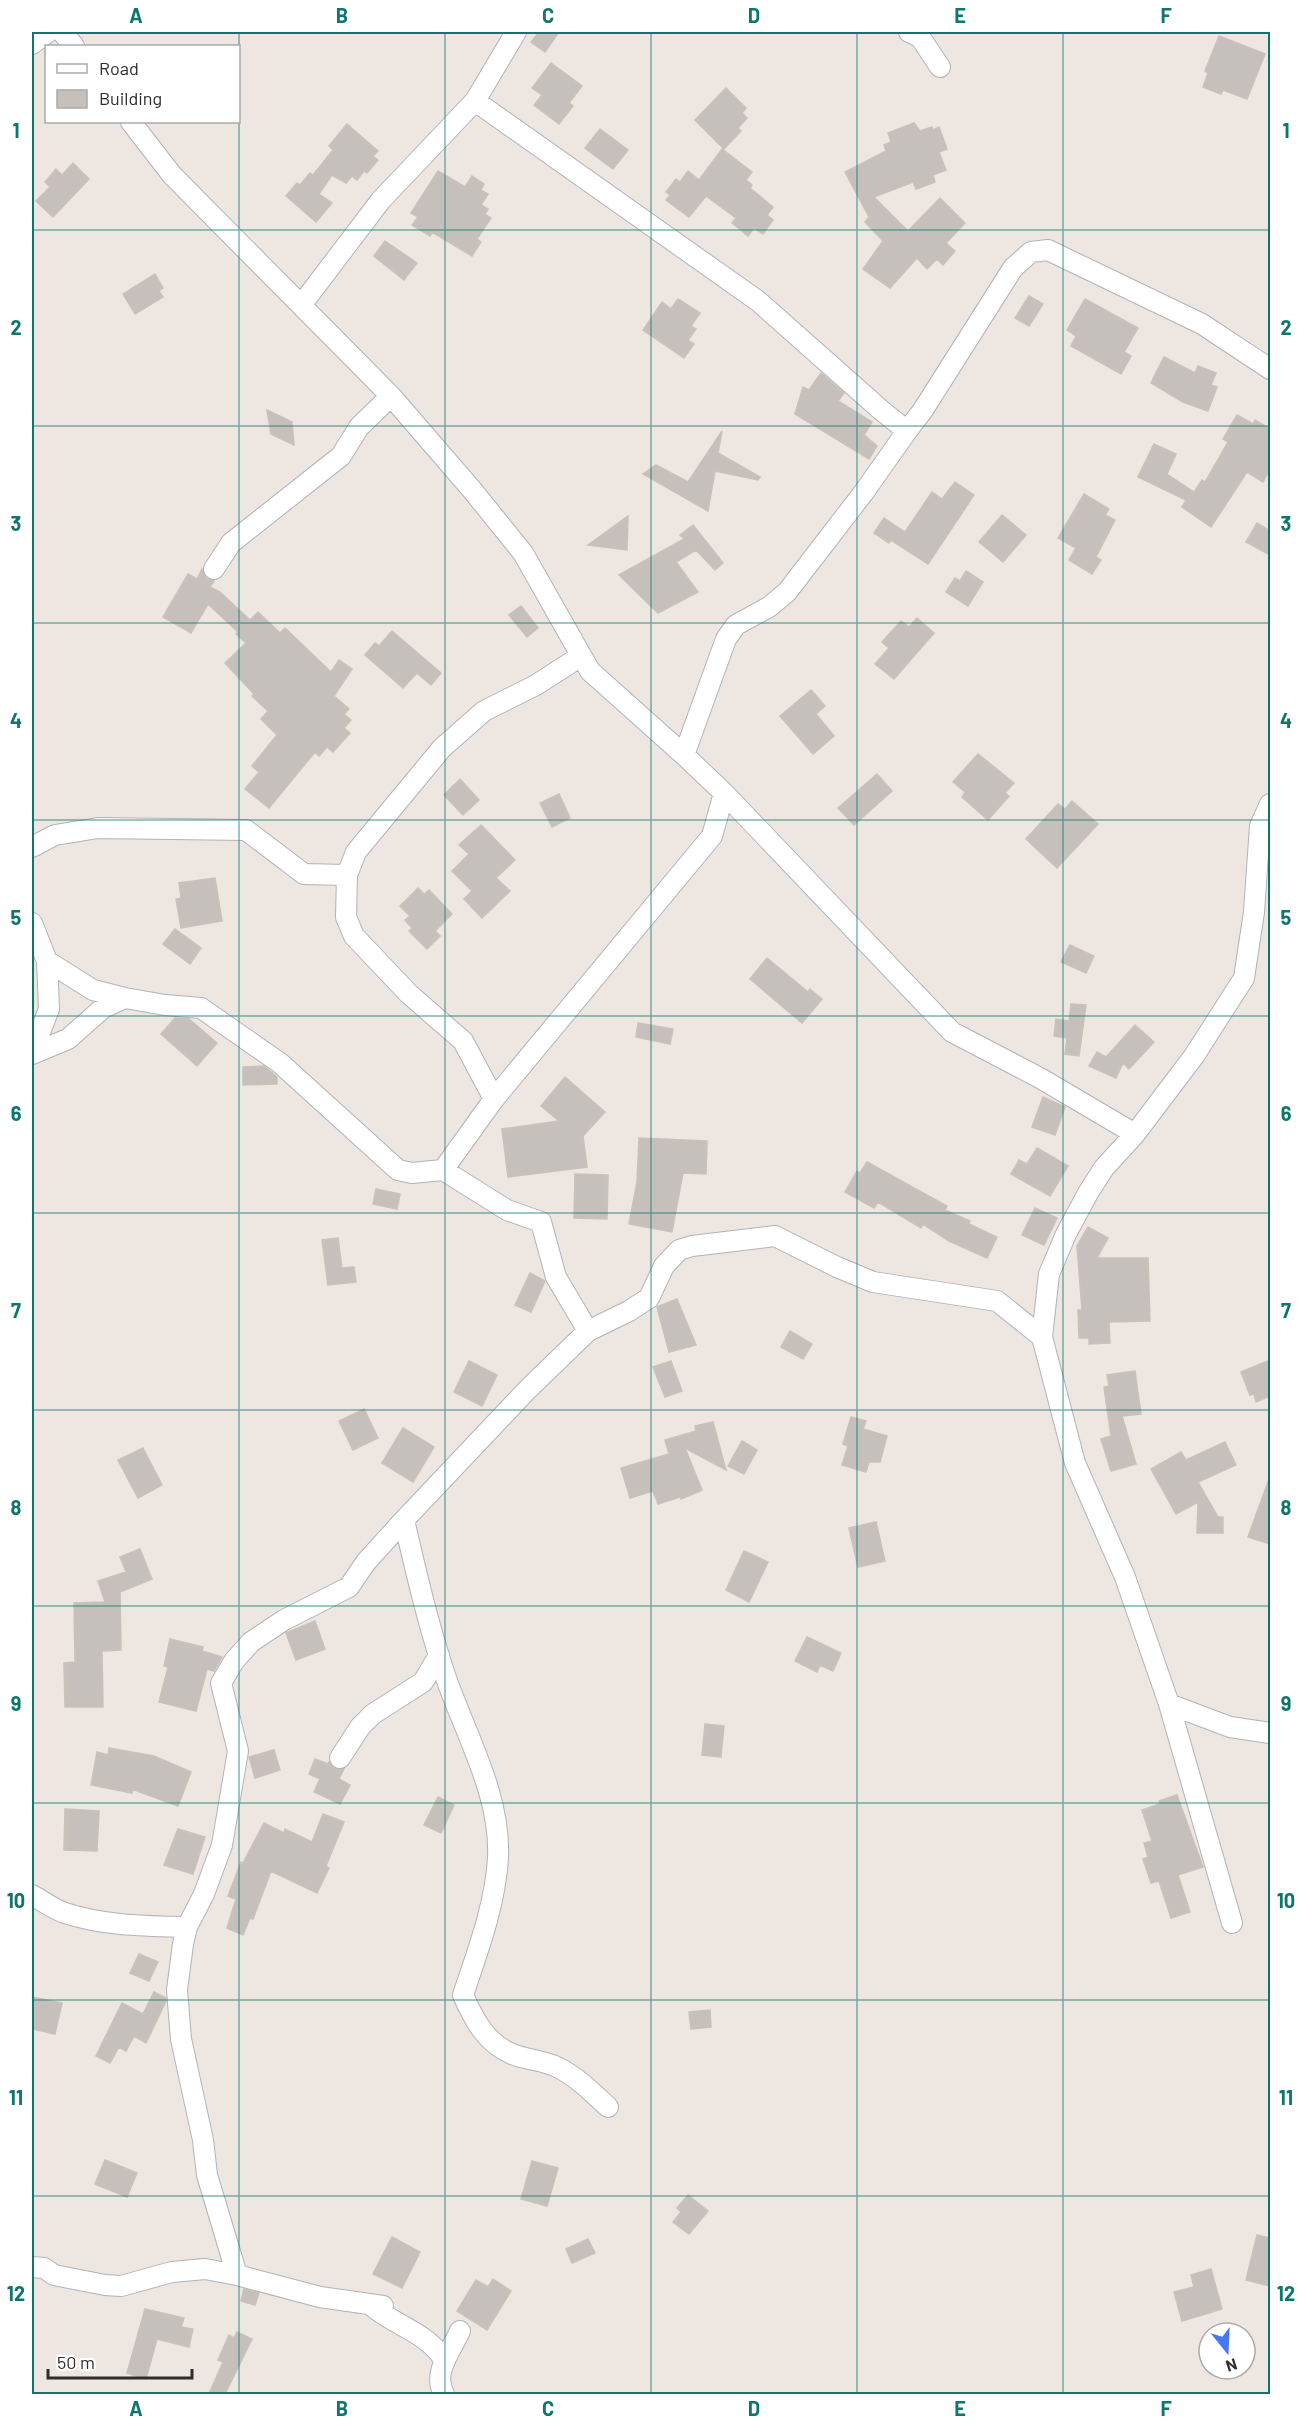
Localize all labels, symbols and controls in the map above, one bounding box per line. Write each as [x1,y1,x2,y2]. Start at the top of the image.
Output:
text: A [129,3,143,27]
text: B [336,3,348,27]
text: C [542,3,554,27]
text: D [748,3,760,27]
text: E [954,3,966,27]
text: F [1160,3,1172,27]
legend [45,45,240,123]
text: Road [99,57,139,79]
text: Building [99,87,162,109]
text: 1 [12,118,20,142]
text: 1 [1282,118,1290,142]
text: 2 [10,315,22,339]
text: 2 [1280,315,1292,339]
text: 3 [11,511,21,535]
text: 3 [1281,511,1291,535]
text: 4 [10,708,22,732]
text: 4 [1280,708,1292,732]
text: 5 [11,905,22,929]
text: 5 [1281,905,1292,929]
text: 6 [11,1101,22,1125]
text: 6 [1281,1101,1292,1125]
text: 7 [11,1298,21,1322]
text: 7 [1281,1298,1291,1322]
text: 8 [11,1495,22,1519]
text: 8 [1281,1495,1292,1519]
text: 9 [11,1691,21,1715]
text: 9 [1281,1691,1291,1715]
text: 10 [7,1888,25,1912]
text: 10 [1277,1888,1295,1912]
text: 11 [9,2085,23,2109]
text: 11 [1279,2085,1293,2109]
text: 12 [7,2281,25,2305]
text: 12 [1277,2281,1295,2305]
north arrow [1197,2321,1257,2381]
scale bar [48,2342,192,2380]
text: 50 m [57,2351,95,2373]
text: N [1224,2355,1240,2376]
text: A [129,2396,143,2420]
text: B [336,2396,348,2420]
text: C [542,2396,554,2420]
text: D [748,2396,760,2420]
text: E [954,2396,966,2420]
text: F [1160,2396,1172,2420]

